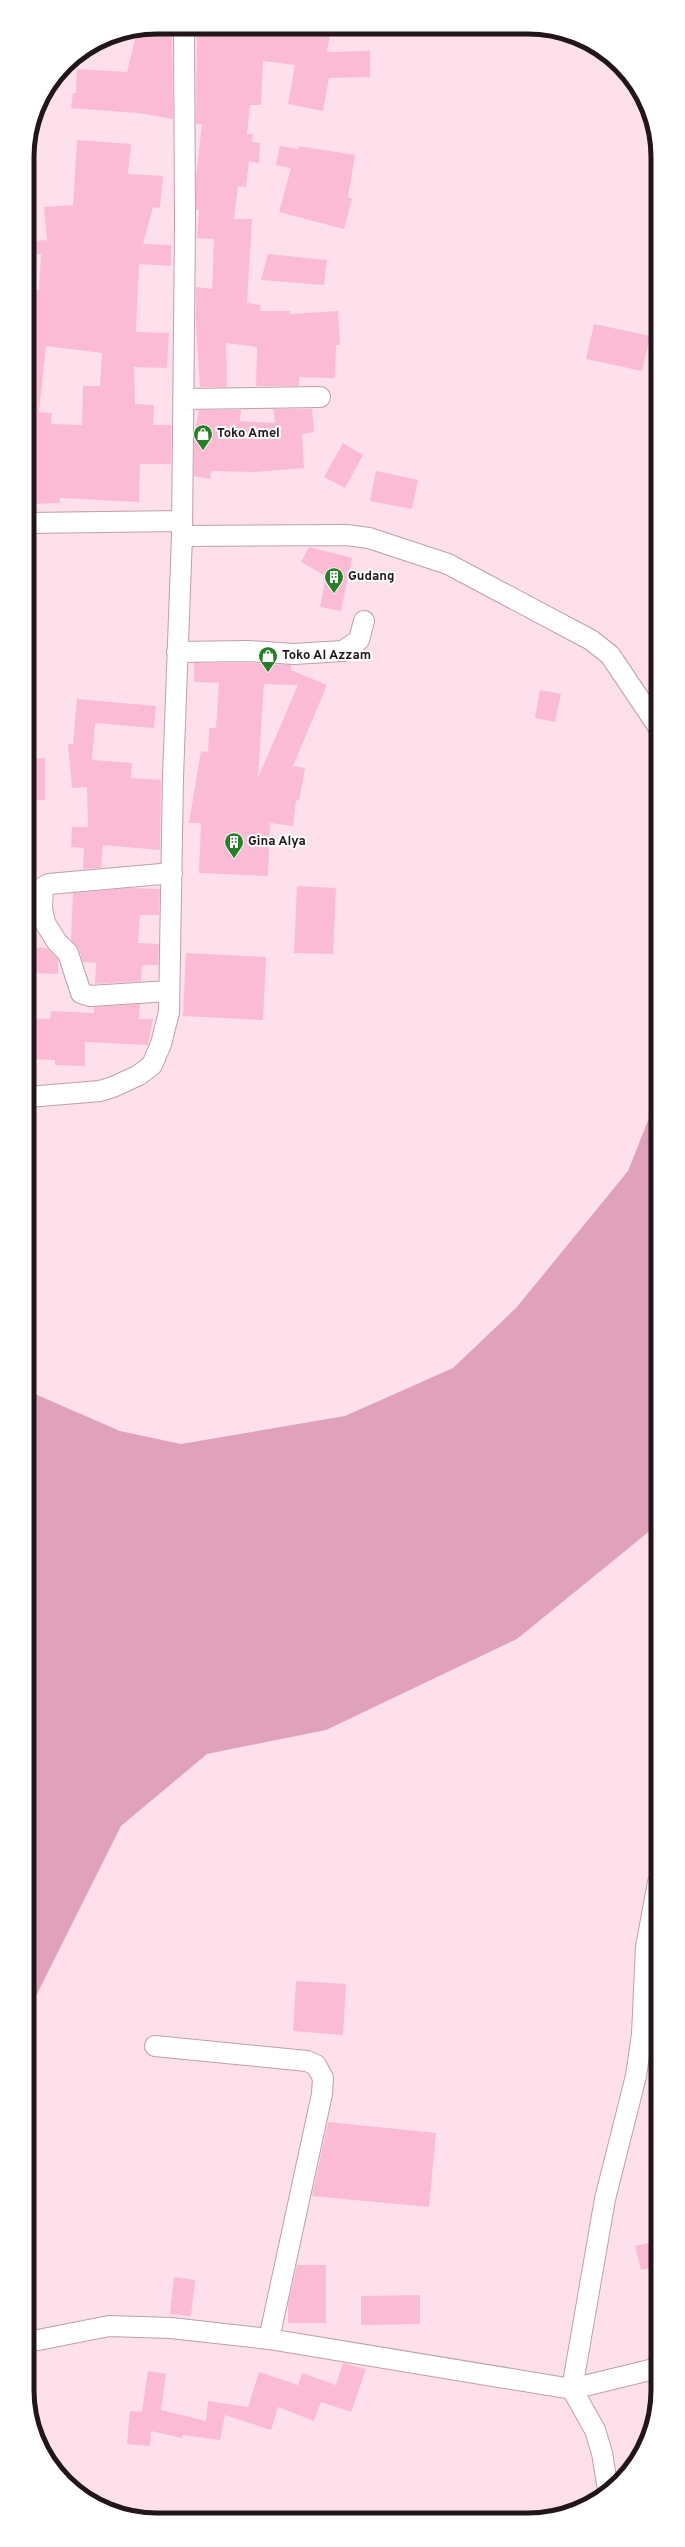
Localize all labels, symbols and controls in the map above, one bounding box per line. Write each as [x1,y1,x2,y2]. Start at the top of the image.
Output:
shop icon: Toko Amel [192,423,214,451]
place label: Toko Amel [217,426,280,442]
building icon: Gudang [323,566,345,594]
place label: Gudang [348,569,395,585]
shop icon: Toko Al Azzam [257,645,279,673]
place label: Toko Al Azzam [282,648,371,664]
building icon: Gina Alya [223,831,245,859]
place label: Gina Alya [248,834,306,850]

